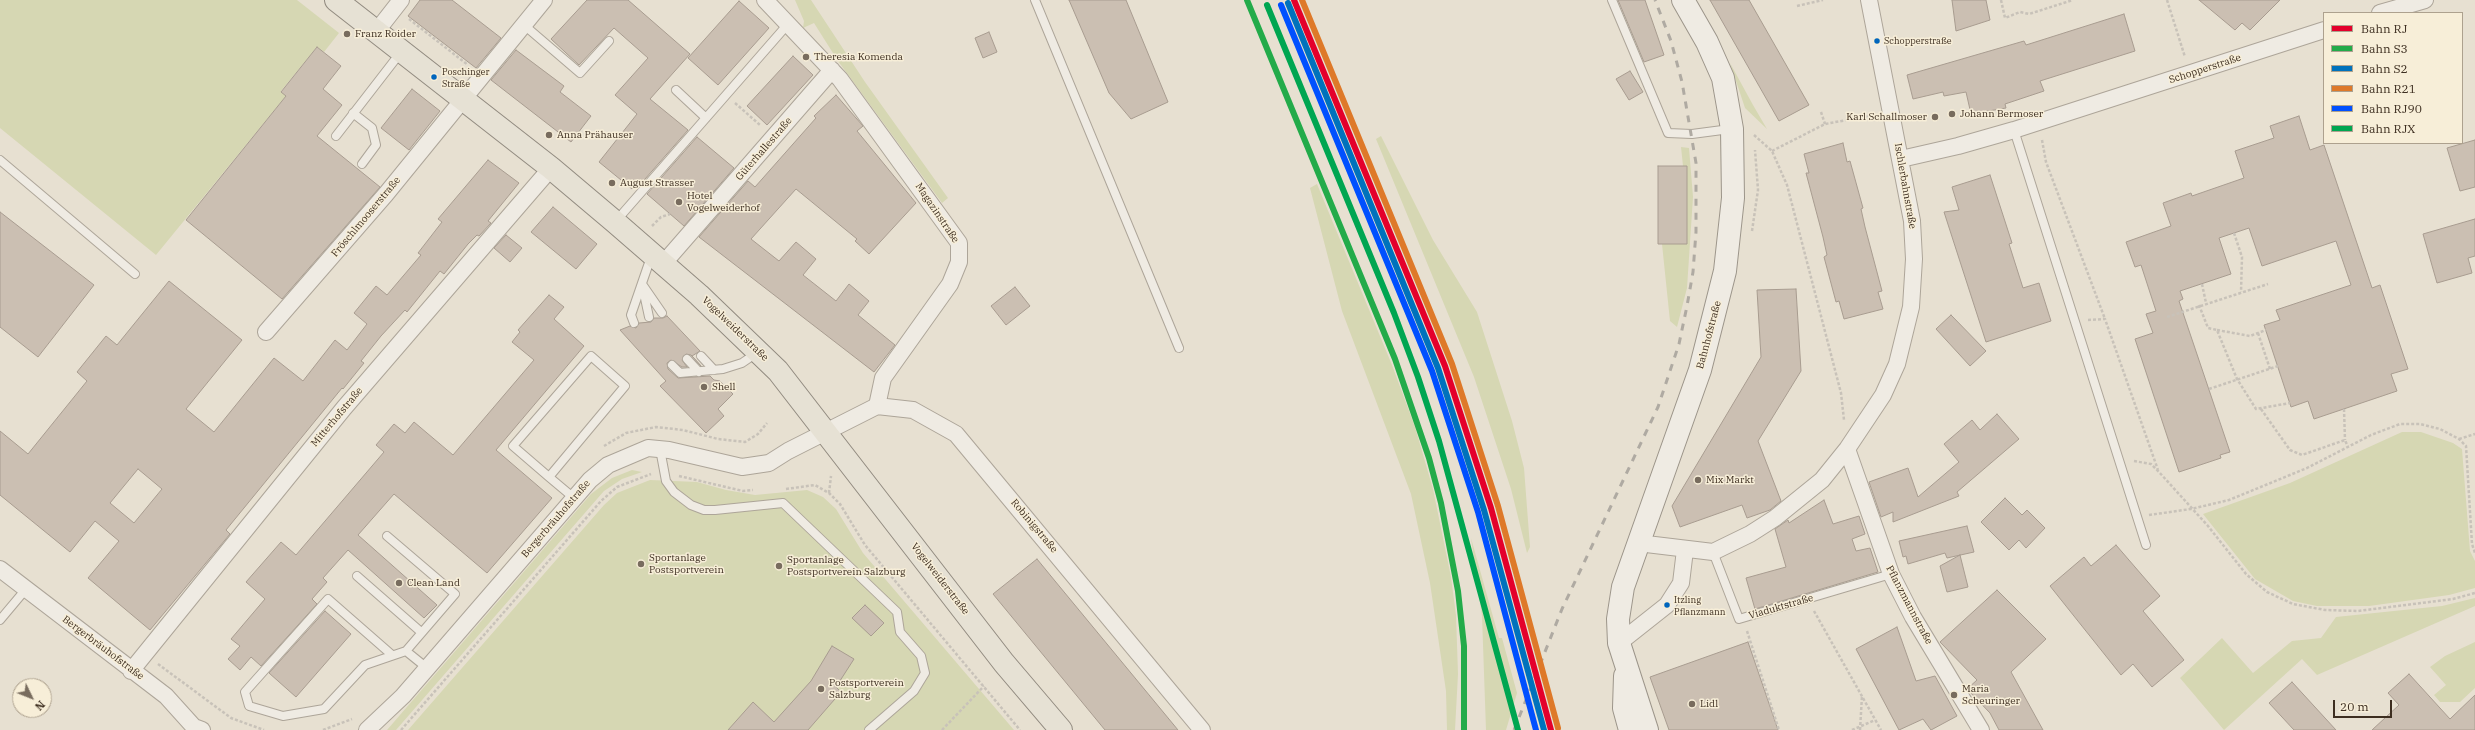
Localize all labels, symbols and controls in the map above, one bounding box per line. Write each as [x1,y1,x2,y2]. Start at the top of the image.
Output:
legend [2323,12,2463,144]
text: Bahn RJ [2361,21,2407,36]
place label: Franz Roider [355,28,416,40]
marker: Franz Roider [342,29,352,39]
marker: Schopperstraße [1872,36,1882,46]
place label: Schopperstraße [1884,36,1952,46]
text: Bahn S3 [2361,41,2408,56]
place label: Theresia Komenda [814,51,903,63]
marker: Theresia Komenda [801,52,811,62]
street label: Schopperstraße [2167,52,2243,86]
text: Bahn S2 [2361,61,2408,76]
place label: Poschinger Straße [442,67,489,88]
marker: Poschinger Straße [429,72,439,82]
text: Bahn R21 [2361,81,2416,96]
text: Bahn RJ90 [2361,101,2422,116]
place label: Johann Bermoser [1960,108,2043,120]
marker: Johann Bermoser [1947,109,1957,119]
place label: Karl Schallmoser [1846,111,1927,123]
marker: Karl Schallmoser [1930,112,1940,122]
street label: Güterhallestraße [733,115,795,183]
text: Bahn RJX [2361,121,2415,136]
place label: Anna Prähauser [557,129,633,141]
marker: Anna Prähauser [544,130,554,140]
street label: Ischlerbahnstraße [1892,142,1918,230]
street label: Fröschlmooserstraße [329,174,403,260]
place label: August Strasser [620,177,694,189]
marker: August Strasser [607,178,617,188]
street label: Magazinstraße [913,181,961,245]
place label: Hotel Vogelweiderhof [687,190,760,214]
marker: Hotel Vogelweiderhof [674,197,684,207]
street label: Vogelweiderstraße [699,294,771,364]
street label: Bahnhofstraße [1694,300,1724,370]
place label: Shell [712,381,735,393]
marker: Shell [699,382,709,392]
street label: Mitterhofstraße [309,385,365,449]
place label: Mix Markt [1706,474,1754,486]
marker: Mix Markt [1693,475,1703,485]
street label: Bergerbräuhofstraße [519,478,593,560]
street label: Robinigstraße [1008,497,1060,555]
street label: Vogelweiderstraße [908,541,972,617]
place label: Sportanlage Postsportverein [649,552,724,576]
place label: Sportanlage Postsportverein Salzburg [787,554,906,578]
marker: Sportanlage Postsportverein [636,559,646,569]
marker: Sportanlage Postsportverein Salzburg [774,561,784,571]
street label: Pflanzmannstraße [1883,564,1935,646]
place label: Clean Land [407,577,460,589]
marker: Clean Land [394,578,404,588]
street label: Viaduktstraße [1747,592,1815,622]
place label: Itzling Pflanzmann [1674,595,1726,616]
marker: Itzling Pflanzmann [1662,600,1672,610]
street label: Bergerbräuhofstraße [60,613,146,683]
place label: Postsportverein Salzburg [829,677,904,700]
north arrow [12,678,52,718]
place label: Maria Scheuringer [1962,683,2020,706]
marker: Postsportverein Salzburg [816,684,826,694]
marker: Maria Scheuringer [1949,690,1959,700]
scale bar [2335,692,2394,718]
text: N [32,698,48,713]
place label: Lidl [1700,698,1718,710]
marker: Lidl [1687,699,1697,709]
text: 20 m [2340,699,2369,714]

